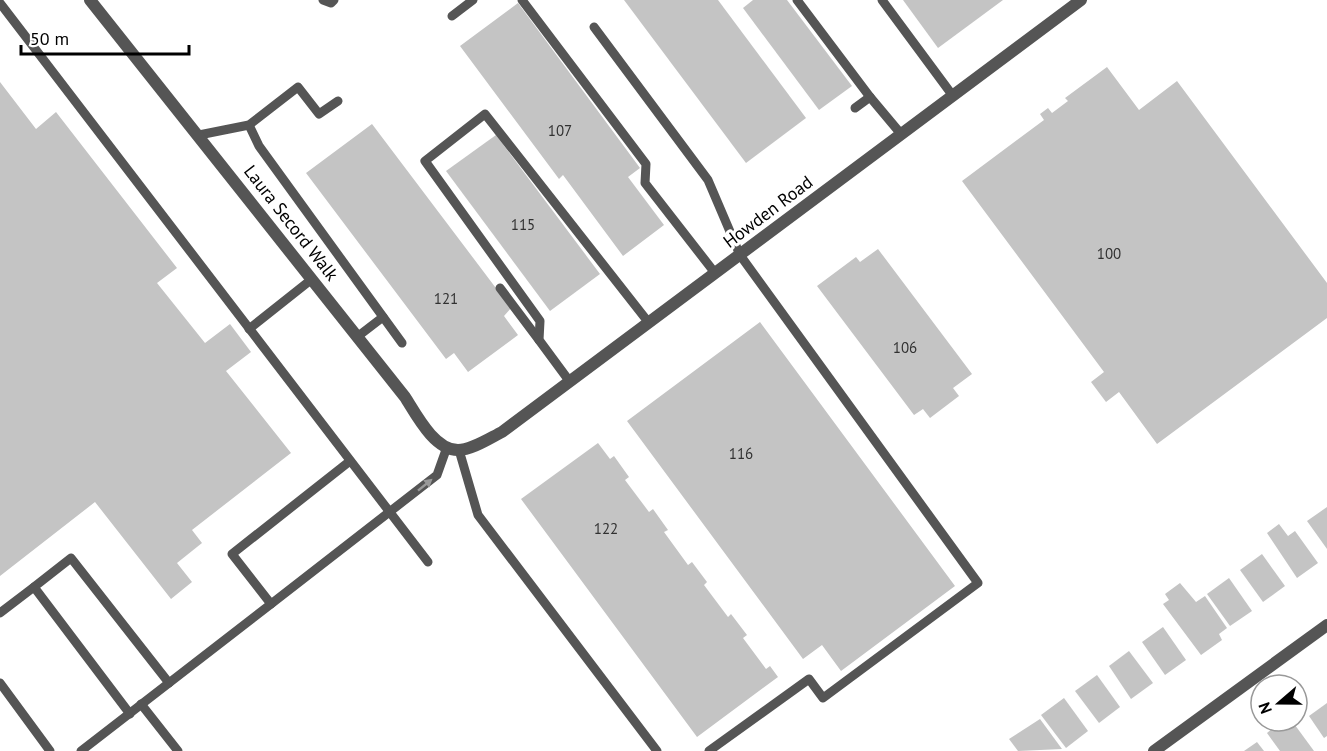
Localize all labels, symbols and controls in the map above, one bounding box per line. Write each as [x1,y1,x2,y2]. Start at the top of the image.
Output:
scale bar [21,18,189,56]
text: 50 m [30,27,69,50]
house number: 107 [548,121,572,140]
street label: Laura Secord Walk [239,160,344,285]
street label: Howden Road [718,170,817,253]
house number: 115 [511,215,535,234]
house number: 100 [1097,244,1121,263]
house number: 121 [434,289,458,308]
house number: 106 [893,338,917,357]
house number: 116 [729,444,753,463]
one-way arrow [417,478,433,491]
house number: 122 [594,519,618,538]
north arrow [1249,673,1309,733]
text: N [1254,700,1276,716]

